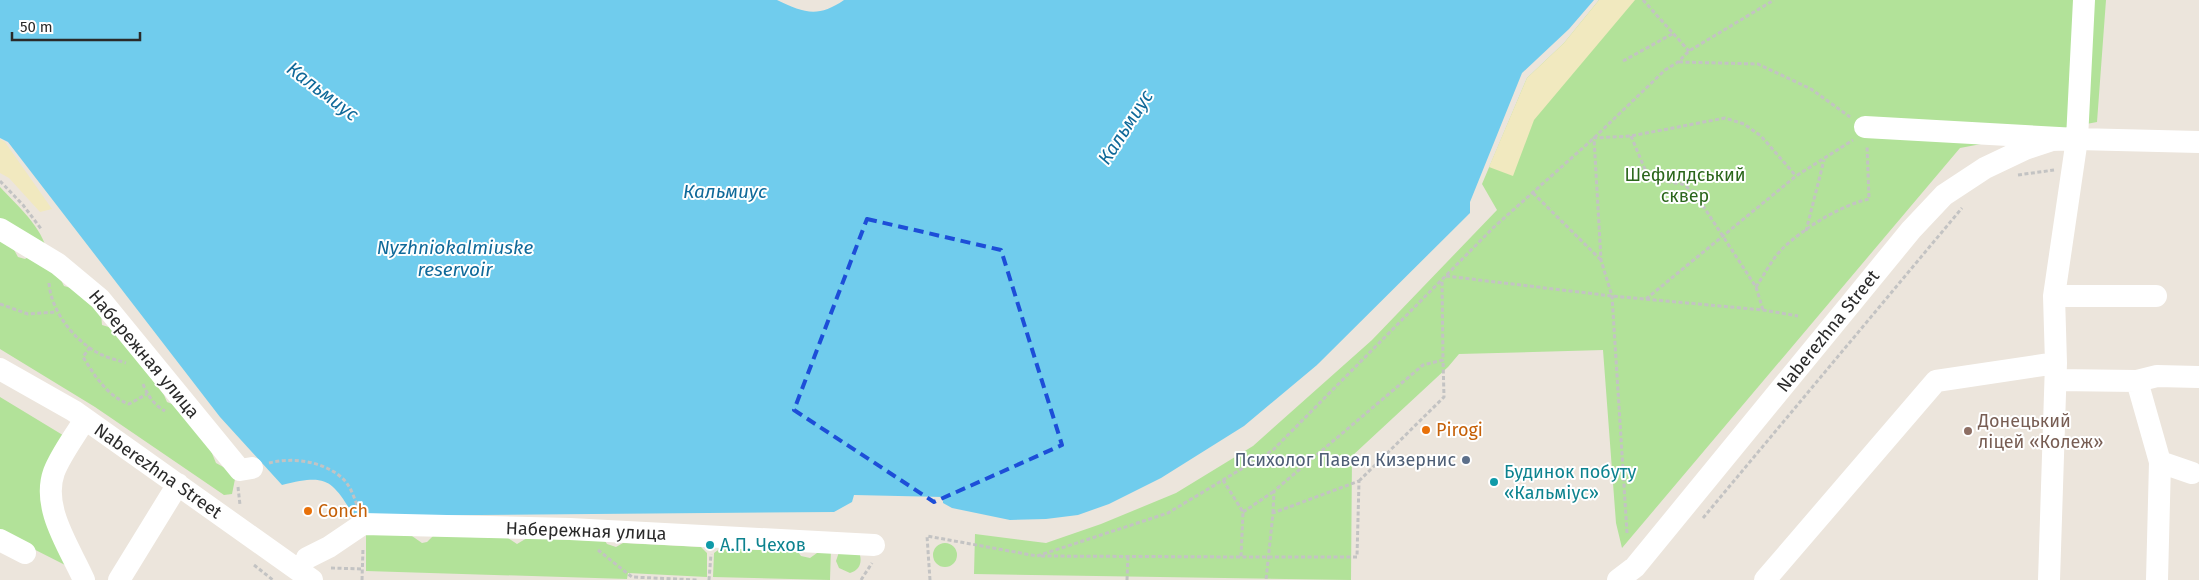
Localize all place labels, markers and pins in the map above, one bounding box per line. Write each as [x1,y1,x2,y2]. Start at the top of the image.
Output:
place label: Донецький ліцей «Колеж» [1977,410,2103,453]
place label: Pirogi [1436,419,1483,441]
marker: Pirogi [1420,424,1432,436]
marker: Донецький ліцей «Колеж» [1962,425,1974,437]
place label: Психолог Павел Кизернис [1234,449,1456,471]
marker: Психолог Павел Кизернис [1460,454,1472,466]
place label: Будинок побуту «Кальміус» [1504,461,1637,504]
marker: Будинок побуту «Кальміус» [1488,476,1500,488]
place label: Conch [318,500,368,522]
marker: Conch [302,505,314,517]
place label: А.П. Чехов [720,534,806,556]
marker: А.П. Чехов [704,539,716,551]

